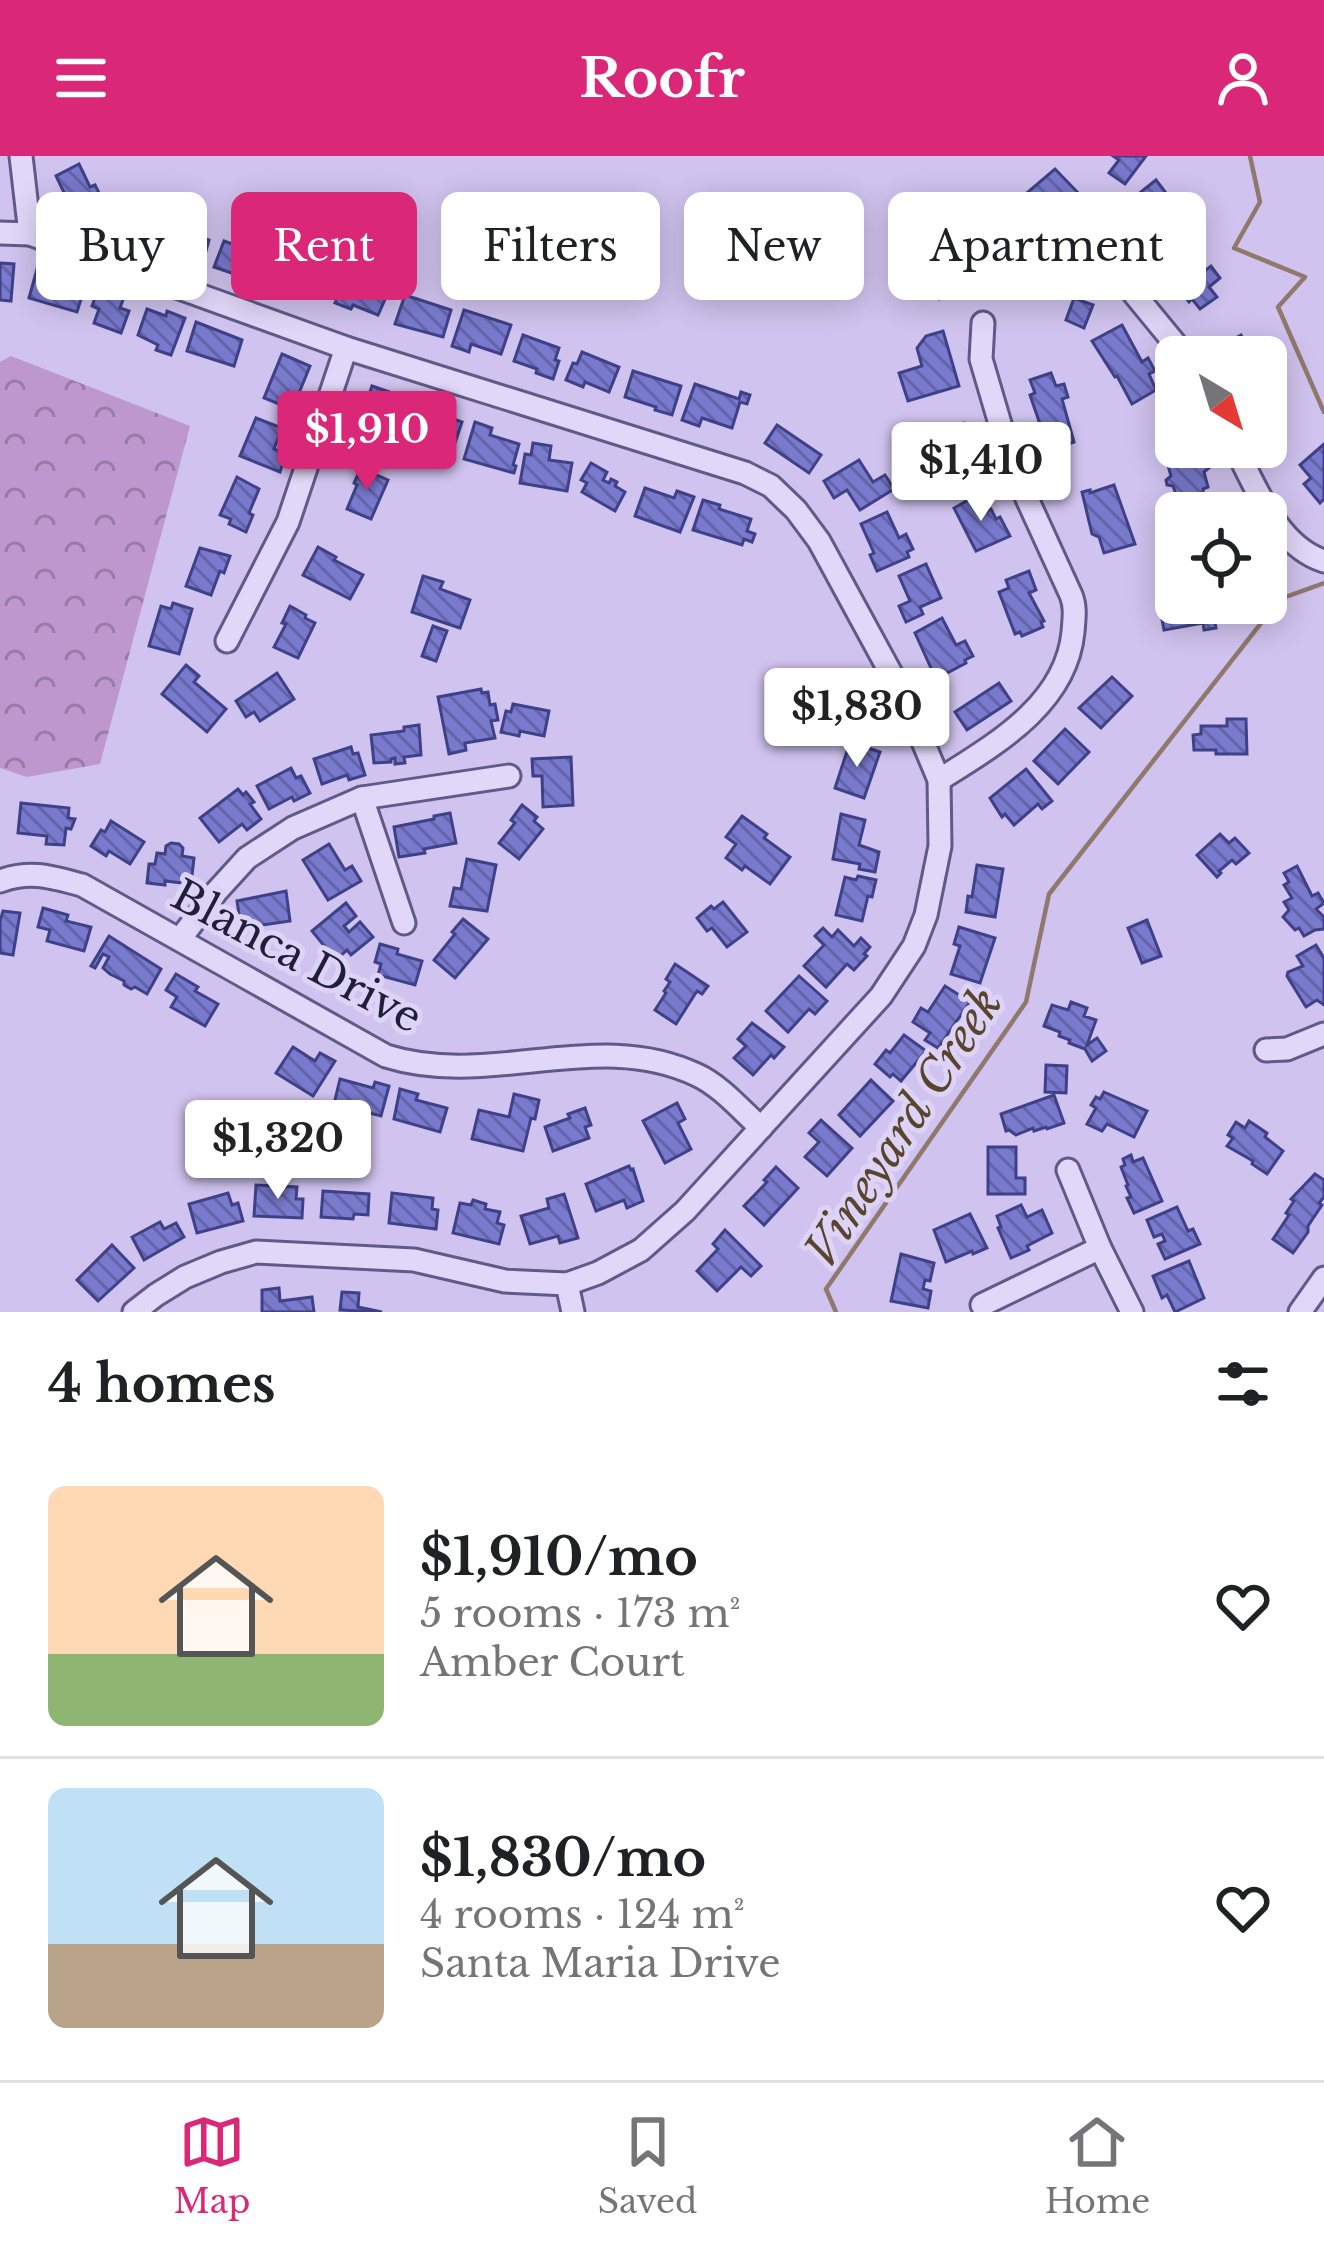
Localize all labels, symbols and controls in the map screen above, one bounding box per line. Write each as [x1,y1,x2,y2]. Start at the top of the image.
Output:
icon: menu [48,45,114,111]
text: Roofr [579,45,745,112]
icon: person [1210,45,1276,111]
chip: Buy [36,192,207,300]
chip: Rent [231,192,417,300]
chip: Filters [441,192,660,300]
chip: New [684,192,864,300]
chip: Apartment [888,192,1206,300]
north arrow [1155,336,1287,468]
map controls [1155,336,1287,624]
pin: $1,910 [269,391,465,493]
text: $1,910 [304,405,430,454]
pin: $1,410 [883,422,1079,524]
text: $1,410 [919,436,1043,485]
button: locate [1155,492,1287,624]
pin: $1,830 [759,668,955,770]
text: $1,830 [791,682,923,731]
street label: Blanca Drive [163,868,431,1044]
water label: Vineyard Creek [792,977,1014,1277]
pin: $1,320 [180,1100,376,1202]
text: $1,320 [212,1114,344,1163]
icon: filters [1210,1351,1276,1417]
text: 4 homes [48,1353,276,1416]
text: $1,910/mo [420,1526,698,1589]
icon: home [144,1534,288,1678]
icon: heart [1210,1573,1276,1639]
text: 5 rooms · 173 m² [420,1589,741,1638]
text: Amber Court [420,1638,685,1687]
text: $1,830/mo [420,1827,706,1890]
icon: home [144,1836,288,1980]
icon: heart [1210,1875,1276,1941]
text: 4 rooms · 124 m² [420,1890,745,1939]
text: Santa Maria Drive [420,1939,781,1988]
tab: Map [174,2109,250,2222]
tab: Saved [598,2109,697,2222]
tab: Home [1045,2109,1150,2222]

